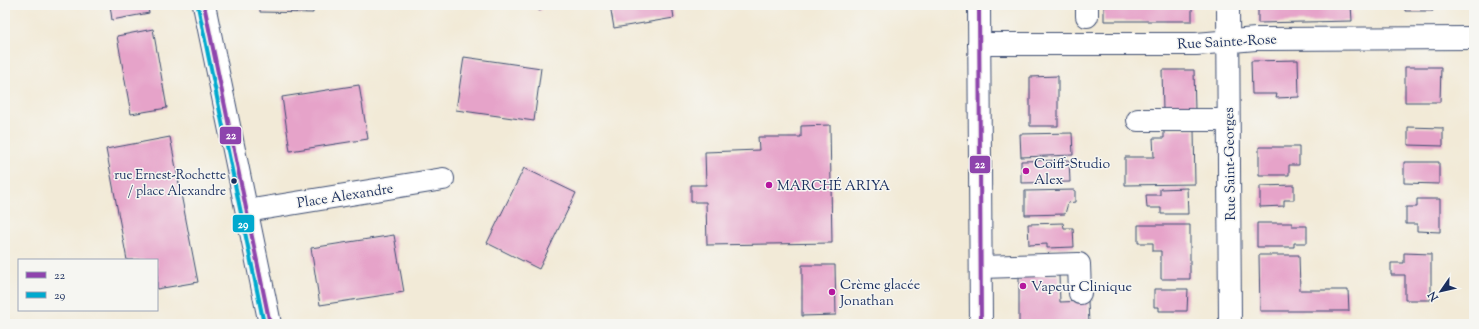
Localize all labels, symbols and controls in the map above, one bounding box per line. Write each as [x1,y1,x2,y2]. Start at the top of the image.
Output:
street label: Rue Sainte-Rose [1177,30,1277,56]
street label: Rue Saint-Georges [1220,107,1242,221]
line badge: 22 [219,126,242,145]
text: 22 [226,128,237,144]
line badge: 22 [969,155,991,174]
place label: Coiff-Studio Alex [1034,155,1111,191]
text: 22 [975,157,986,173]
marker: Coiff-Studio Alex [1021,166,1031,176]
place label: rue Ernest-Rochette / place Alexandre [114,167,226,201]
marker: rue Ernest-Rochette / place Alexandre [229,176,239,186]
place label: MARCHÉ ARIYA [777,177,891,197]
street label: Place Alexandre [296,179,395,214]
marker: MARCHÉ ARIYA [764,180,774,190]
line badge: 29 [232,214,255,233]
text: 29 [238,217,249,233]
legend [18,259,158,311]
text: 22 [54,267,66,285]
north arrow [1421,271,1461,311]
place label: Crème glacée Jonathan [839,276,920,312]
place label: Vapeur Clinique [1031,278,1132,298]
marker: Vapeur Clinique [1018,281,1028,291]
text: 29 [54,287,66,305]
marker: Crème glacée Jonathan [827,287,837,297]
text: N [1424,288,1443,305]

